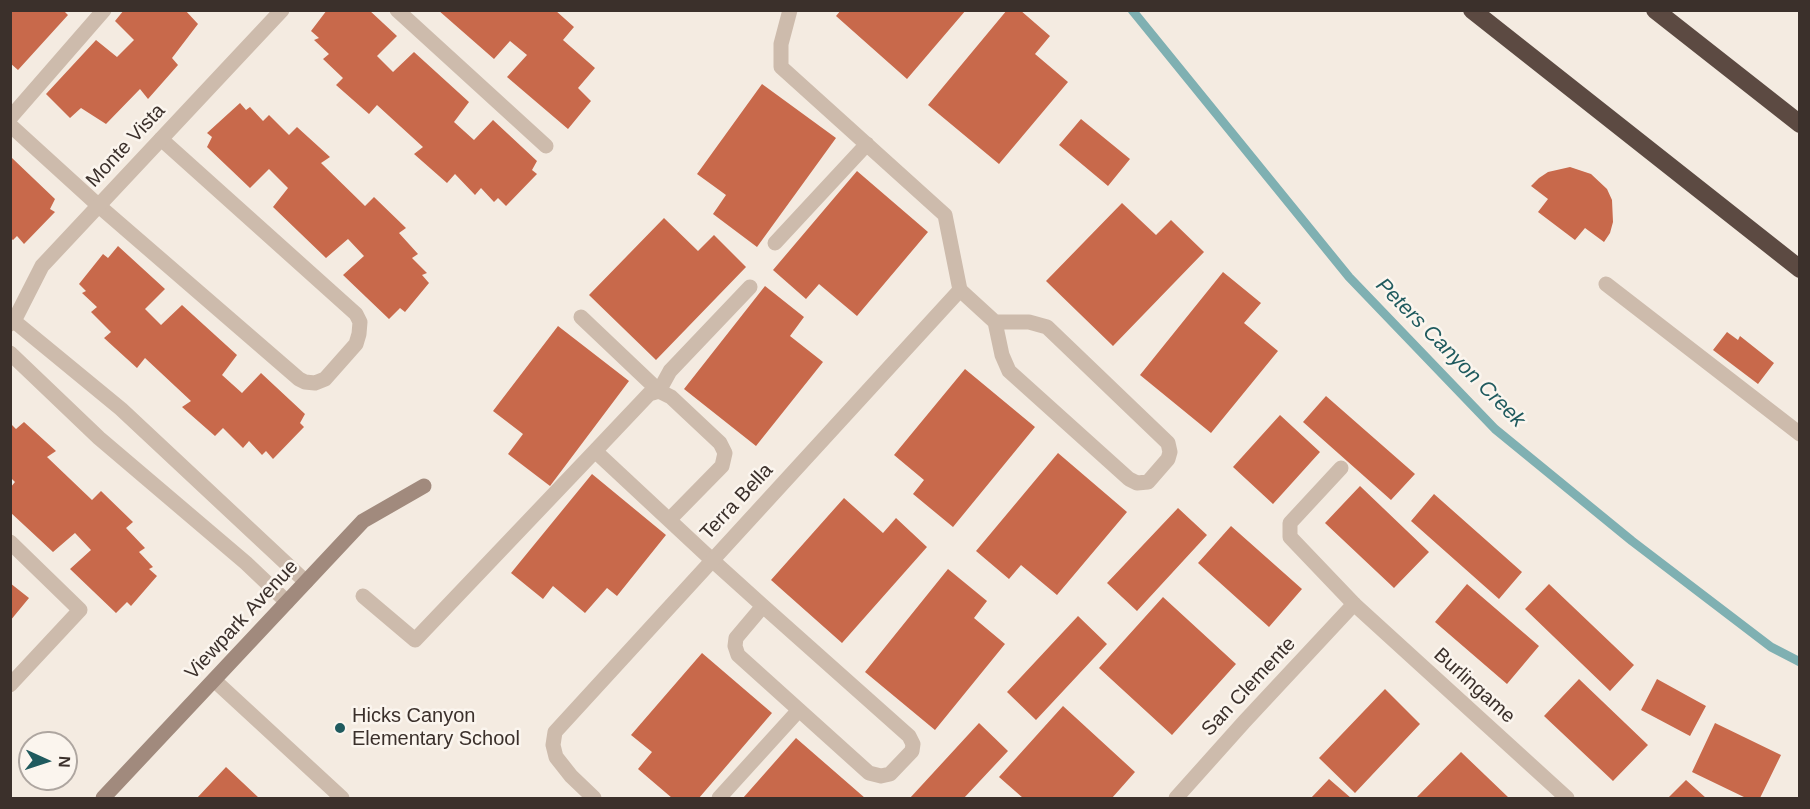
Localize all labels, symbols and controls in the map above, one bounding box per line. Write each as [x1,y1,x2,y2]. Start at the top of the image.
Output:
street label: Monte Vista [81,99,171,193]
water label: Peters Canyon Creek [1370,273,1530,433]
street label: Terra Bella [696,459,778,545]
street label: Viewpark Avenue [180,555,304,685]
street label: San Clemente [1197,632,1301,742]
street label: Burlingame [1428,643,1520,729]
place label: Hicks Canyon Elementary School [352,704,520,751]
marker: Hicks Canyon Elementary School [333,721,347,735]
north arrow [18,731,78,791]
text: N [56,756,73,768]

